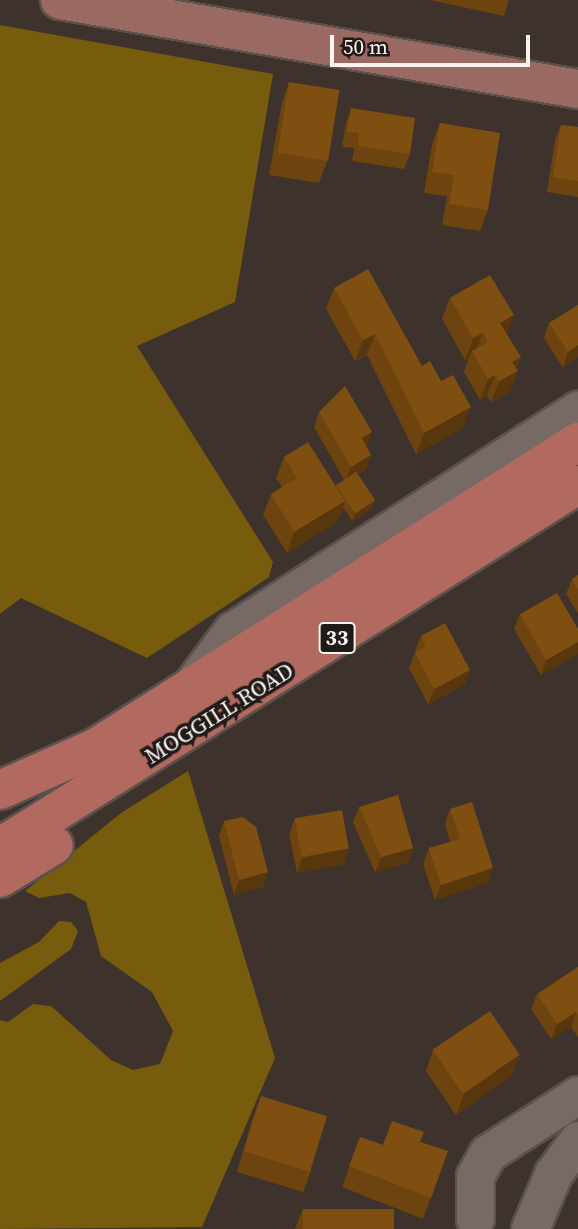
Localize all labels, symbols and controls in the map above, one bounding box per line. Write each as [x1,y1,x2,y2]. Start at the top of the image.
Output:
scale bar [333,21,532,65]
text: 50 m [343,32,388,61]
road number: 33 [318,620,356,656]
street label: MOGGILL ROAD [140,656,298,770]

